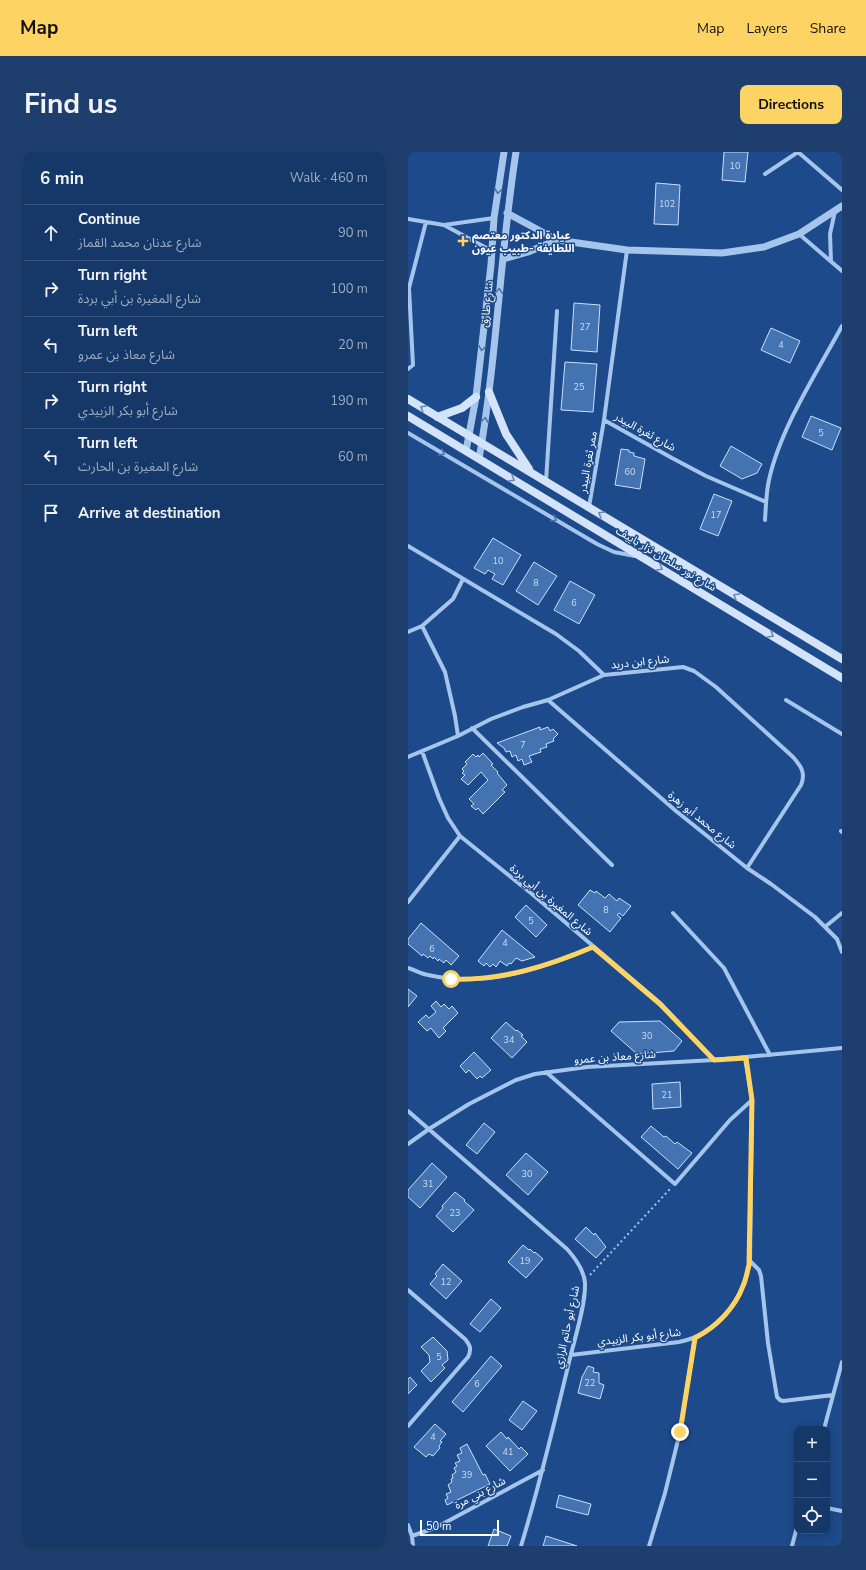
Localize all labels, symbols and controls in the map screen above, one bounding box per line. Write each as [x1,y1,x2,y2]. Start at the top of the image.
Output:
text: Map [20,15,58,41]
text: Map [697,19,724,38]
text: Layers [746,19,788,38]
text: Share [810,19,846,38]
text: Find us [24,85,118,123]
button: Directions [740,85,842,124]
house number: 10 [730,160,740,172]
text: 6 min [40,167,84,190]
text: Walk · 460 m [290,169,368,187]
one-way arrow [495,187,503,194]
house number: 102 [659,198,675,210]
text: Continue [78,209,140,229]
icon: ahead [40,222,62,244]
text: 90 m [338,224,368,242]
place label: عيادة الدكتور معتصم اللطايفة -طبيب عيون [472,228,574,256]
text: شارع عدنان محمد القماز [78,234,202,252]
marker: عيادة الدكتور معتصم اللطايفة -طبيب عيون [457,235,469,247]
text: Turn right [78,265,147,285]
icon: right [40,278,62,300]
street label: شارع طارق [477,279,497,328]
text: 100 m [330,280,368,298]
one-way arrow [495,288,504,294]
text: شارع المغيرة بن أبي بردة [78,290,201,308]
text: Turn left [78,321,137,341]
house number: 27 [580,321,590,333]
icon: left [40,334,62,356]
text: 20 m [338,336,368,354]
house number: 4 [778,339,784,351]
one-way arrow [477,344,486,351]
text: شارع معاذ بن عمرو [78,346,175,364]
text: Turn right [78,377,147,397]
house number: 25 [574,381,584,393]
icon: right [40,390,62,412]
text: 190 m [330,392,368,410]
text: شارع أبو بكر الزبيدي [78,402,178,420]
one-way arrow [420,405,427,412]
street label: شارع ثغرة البيدر [611,409,679,455]
one-way arrow [480,417,489,423]
house number: 5 [818,427,824,439]
street label: ممر ثغرة البيدر [575,430,601,495]
text: Turn left [78,433,137,453]
icon: left [40,446,62,468]
text: 60 m [338,448,368,466]
one-way arrow [438,449,445,456]
text: شارع المغيرة بن الحارث [78,458,198,476]
house number: 60 [625,466,635,478]
one-way arrow [508,474,515,482]
icon: arrive [40,502,62,524]
text: Arrive at destination [78,503,221,523]
house number: 17 [711,509,721,521]
one-way arrow [598,512,605,519]
one-way arrow [550,514,557,521]
street label: شارع نور سلطان نزار باييف [613,523,719,595]
house number: 10 [493,555,503,567]
one-way arrow [656,563,663,570]
house number: 8 [533,577,539,589]
one-way arrow [733,593,740,600]
house number: 6 [571,597,577,609]
one-way arrow [767,630,774,637]
street label: شارع ابن دريد [610,651,670,673]
house number: 7 [520,739,526,751]
street label: شارع محمد أبو زهرة [665,788,740,852]
street label: شارع المغيرة بن أبي بردة [505,861,596,941]
house number: 8 [603,904,609,916]
house number: 5 [528,915,534,927]
house number: 4 [502,937,508,949]
house number: 6 [429,943,435,955]
route start [442,970,460,988]
house number: 30 [642,1030,652,1042]
house number: 34 [504,1034,515,1046]
street label: شارع معاذ بن عمرو [574,1047,657,1067]
house number: 21 [662,1089,672,1101]
house number: 30 [522,1168,532,1180]
house number: 31 [423,1178,433,1190]
house number: 23 [450,1207,460,1219]
house number: 19 [520,1255,530,1267]
house number: 12 [441,1276,451,1288]
street label: شارع أبو حاتم الرازي [551,1284,585,1370]
street label: شارع أبو بكر الزبيدي [596,1324,682,1351]
house number: 5 [436,1351,442,1363]
house number: 22 [585,1377,595,1389]
house number: 6 [474,1378,480,1390]
route end [671,1423,689,1441]
map controls [794,1426,830,1534]
button: + [794,1426,830,1462]
house number: 4 [430,1431,436,1443]
house number: 41 [503,1446,513,1458]
button: − [794,1462,830,1498]
house number: 39 [462,1469,472,1481]
street label: شارع بني مرة [452,1473,509,1514]
button: locate [794,1498,830,1534]
scale bar [420,1518,499,1537]
text: 50 m [426,1519,451,1534]

